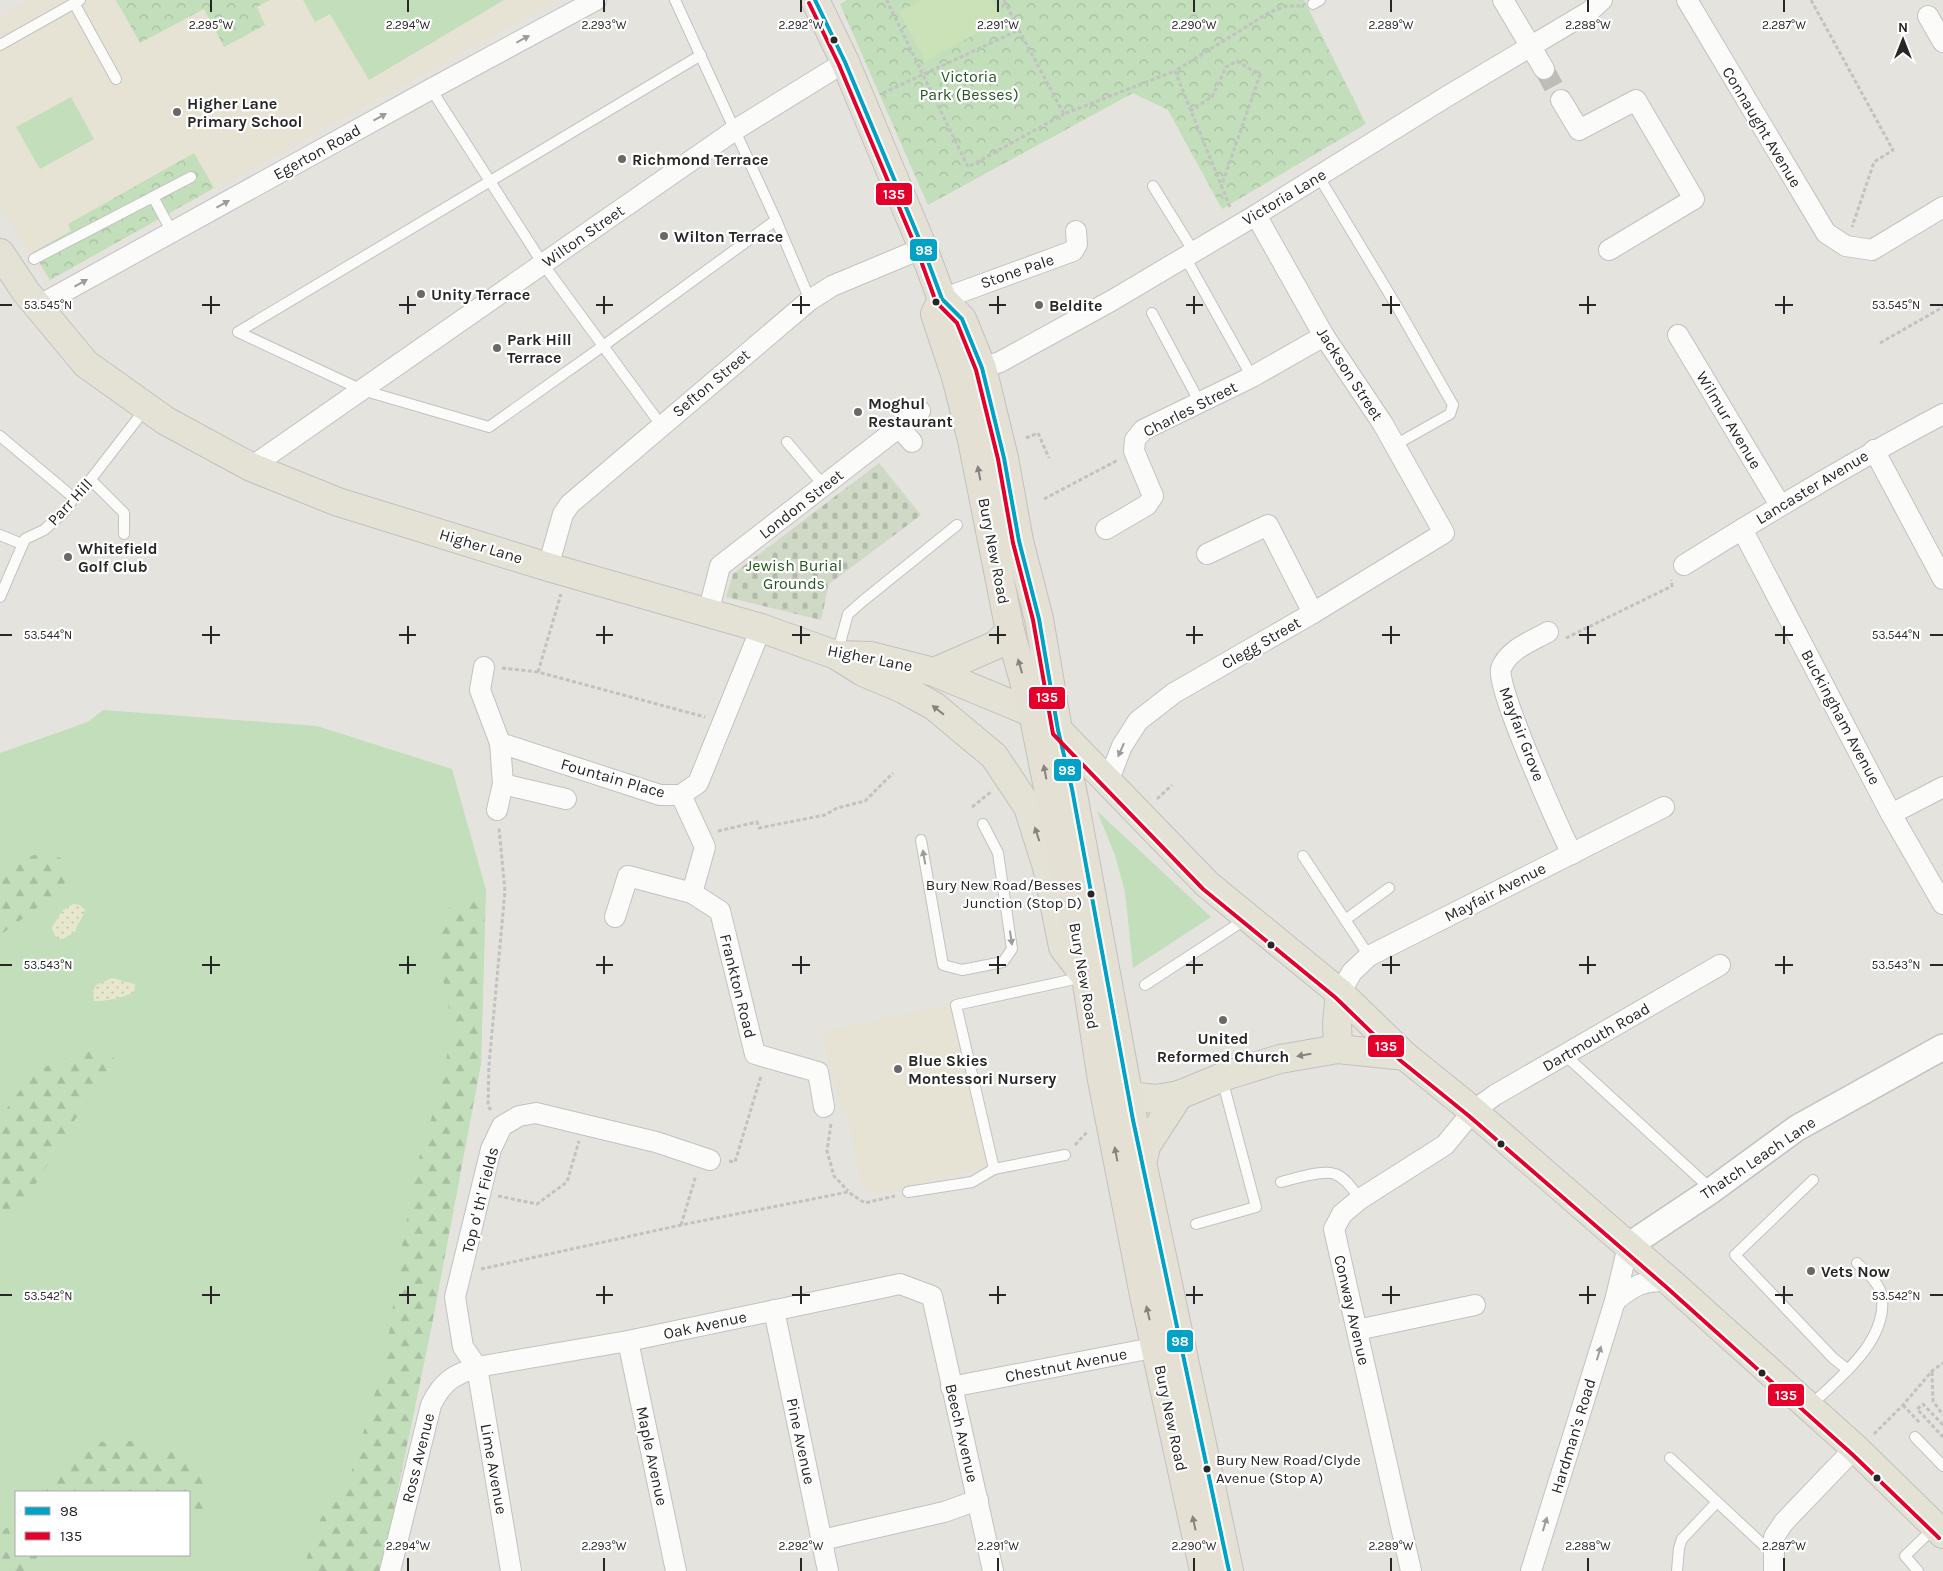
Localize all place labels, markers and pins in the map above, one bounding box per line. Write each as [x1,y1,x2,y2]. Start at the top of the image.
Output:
unlabelled marker [829,35,839,45]
place label: Higher Lane Primary School [187,94,302,131]
marker: Higher Lane Primary School [171,106,183,118]
place label: Richmond Terrace [632,150,769,169]
marker: Richmond Terrace [616,153,628,165]
place label: Wilton Terrace [674,227,783,246]
marker: Wilton Terrace [658,230,670,242]
place label: Unity Terrace [431,285,530,304]
marker: Unity Terrace [415,288,427,300]
place label: Beldite [1049,296,1103,315]
unlabelled marker [931,297,941,307]
marker: Beldite [1033,299,1045,311]
place label: Park Hill Terrace [507,330,572,367]
marker: Park Hill Terrace [491,342,503,354]
place label: Moghul Restaurant [868,394,953,431]
marker: Moghul Restaurant [852,406,864,418]
place label: Whitefield Golf Club [78,539,157,576]
marker: Whitefield Golf Club [62,551,74,563]
place label: Bury New Road/Besses Junction (Stop D) [926,876,1082,912]
marker: Bury New Road/Besses Junction (Stop D) [1086,889,1096,899]
unlabelled marker [1266,940,1276,950]
marker: United Reformed Church [1217,1014,1229,1026]
place label: United Reformed Church [1157,1029,1289,1066]
place label: Blue Skies Montessori Nursery [908,1051,1056,1088]
marker: Blue Skies Montessori Nursery [892,1063,904,1075]
unlabelled marker [1496,1139,1506,1149]
place label: Vets Now [1821,1262,1890,1281]
marker: Vets Now [1805,1265,1817,1277]
unlabelled marker [1757,1368,1767,1378]
place label: Bury New Road/Clyde Avenue (Stop A) [1216,1451,1361,1487]
marker: Bury New Road/Clyde Avenue (Stop A) [1202,1464,1212,1474]
unlabelled marker [1872,1473,1882,1483]

